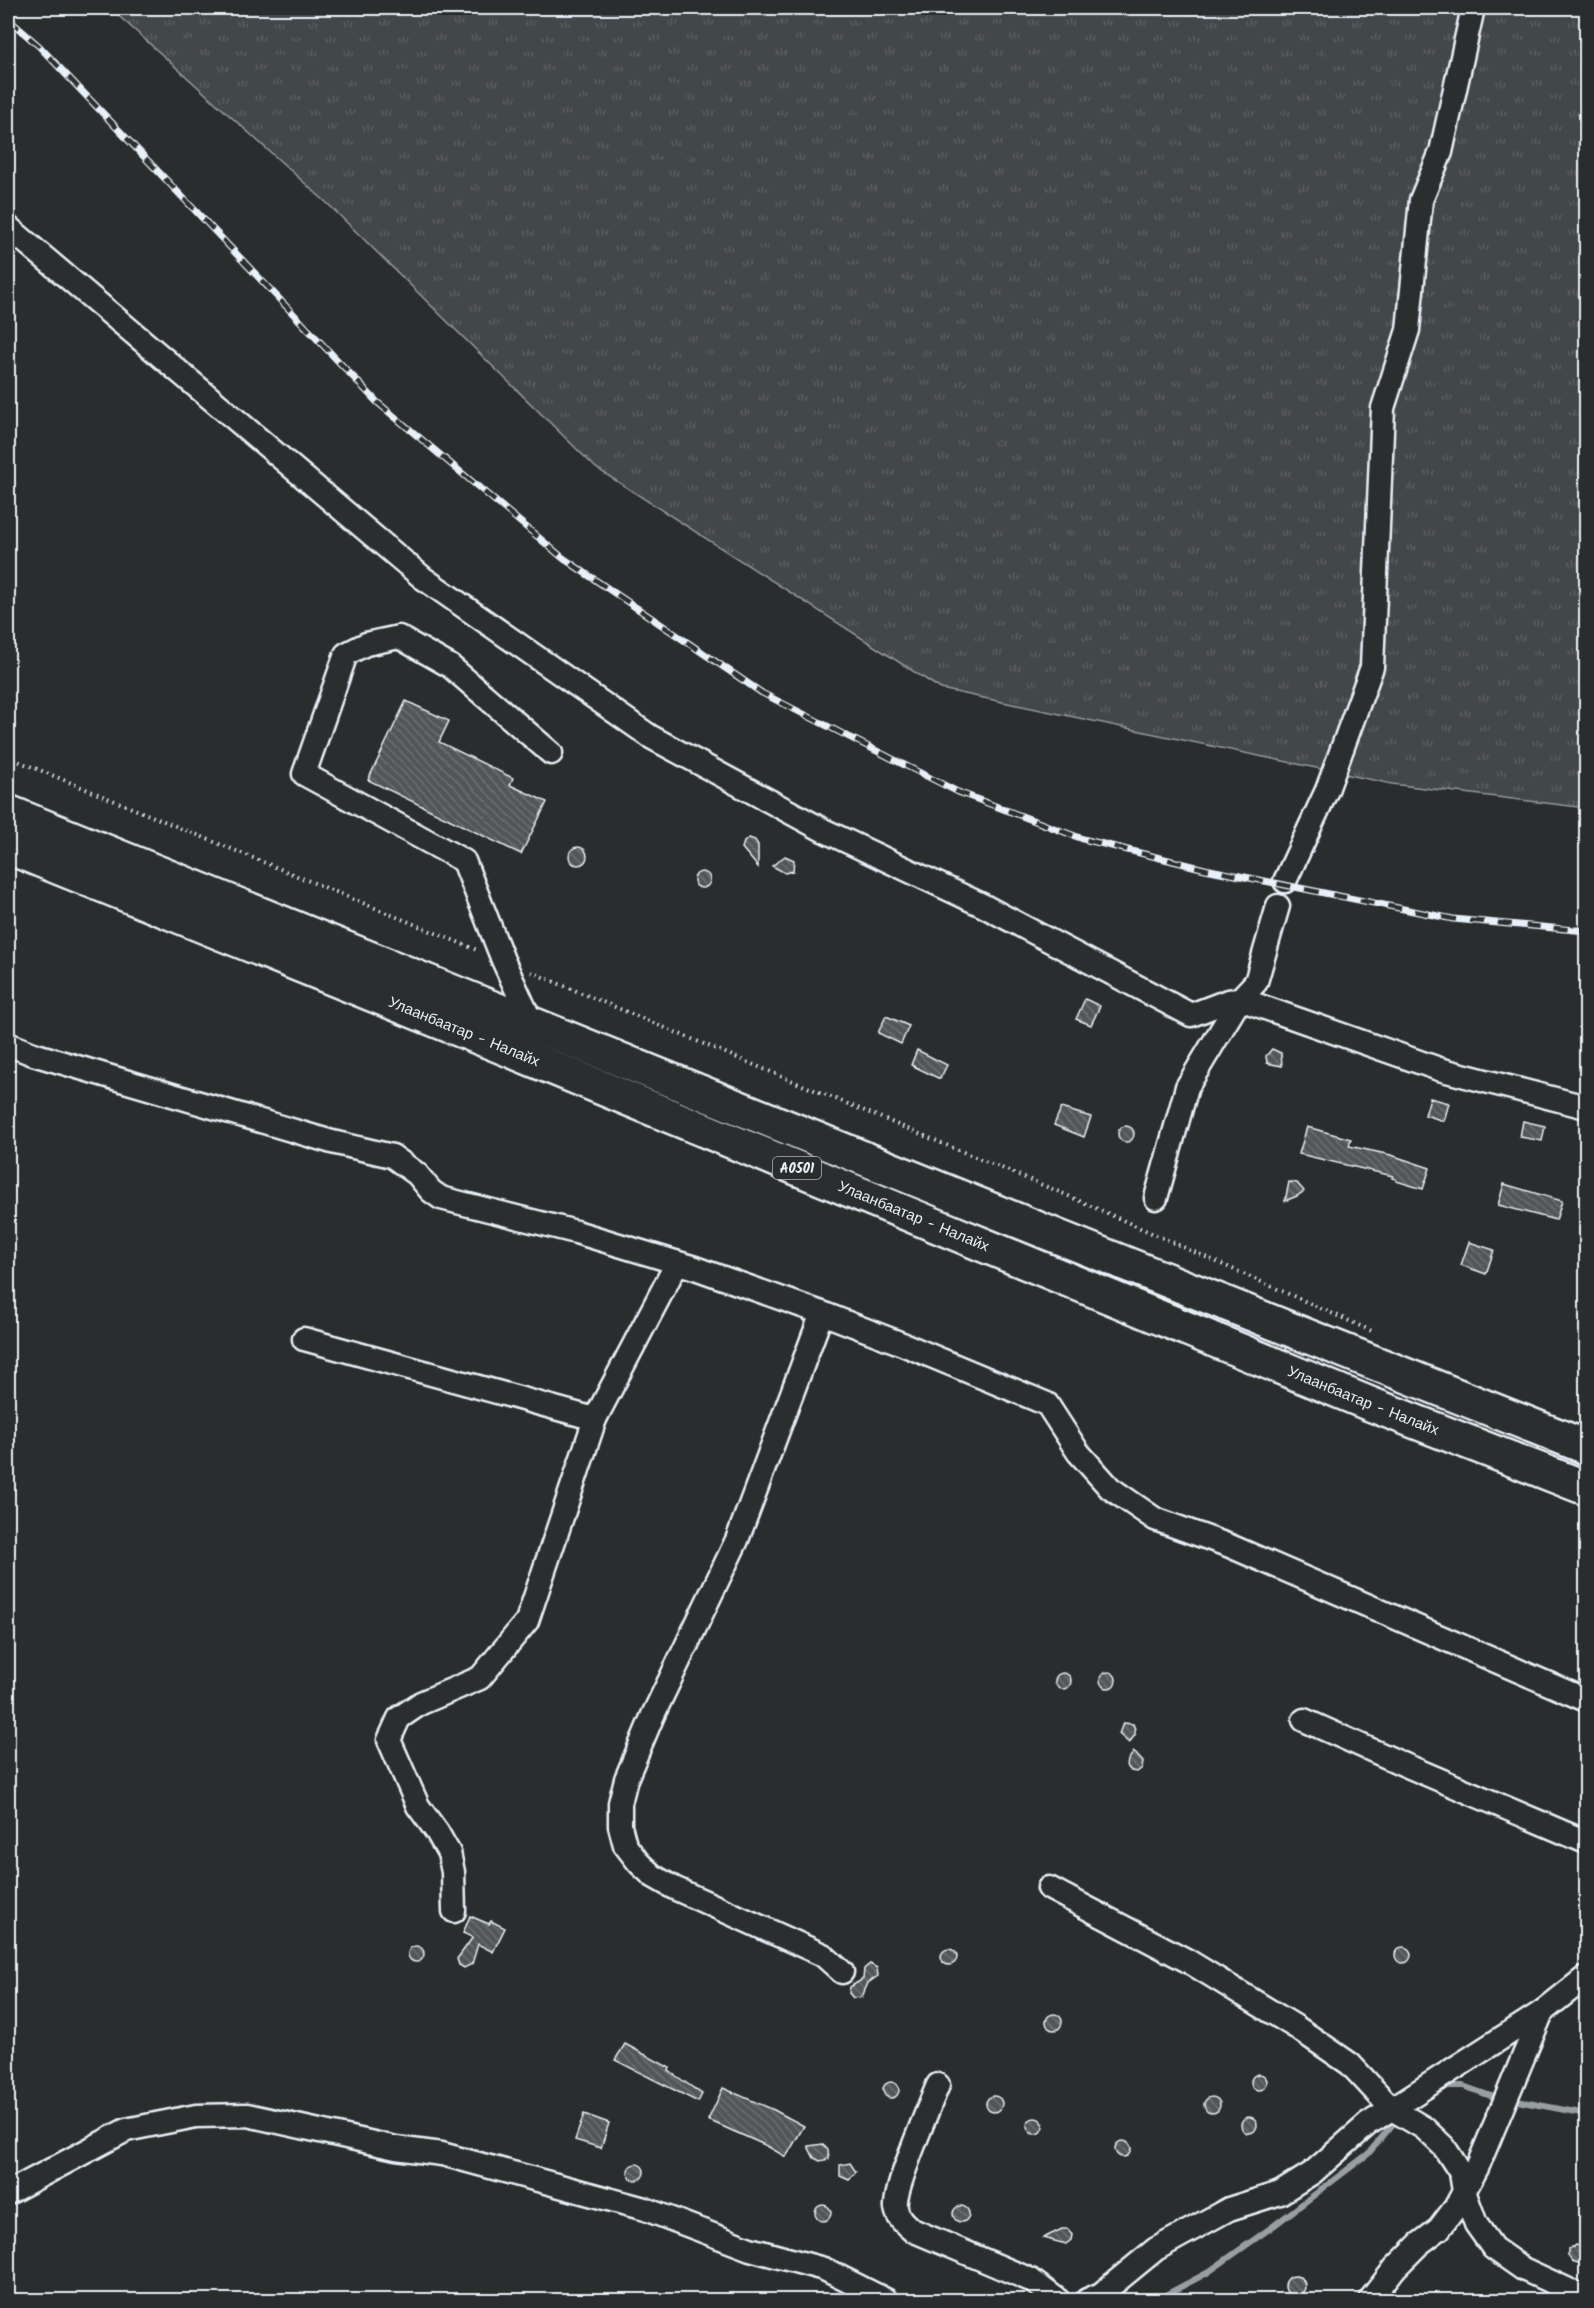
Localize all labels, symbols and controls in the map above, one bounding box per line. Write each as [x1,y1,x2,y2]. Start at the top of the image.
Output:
street label: Улаанбаатар - Налайх [384,991,543,1074]
road number: A0501 [773,1157,821,1179]
street label: Улаанбаатар - Налайх [834,1175,993,1259]
street label: Улаанбаатар - Налайх [1283,1360,1443,1443]

